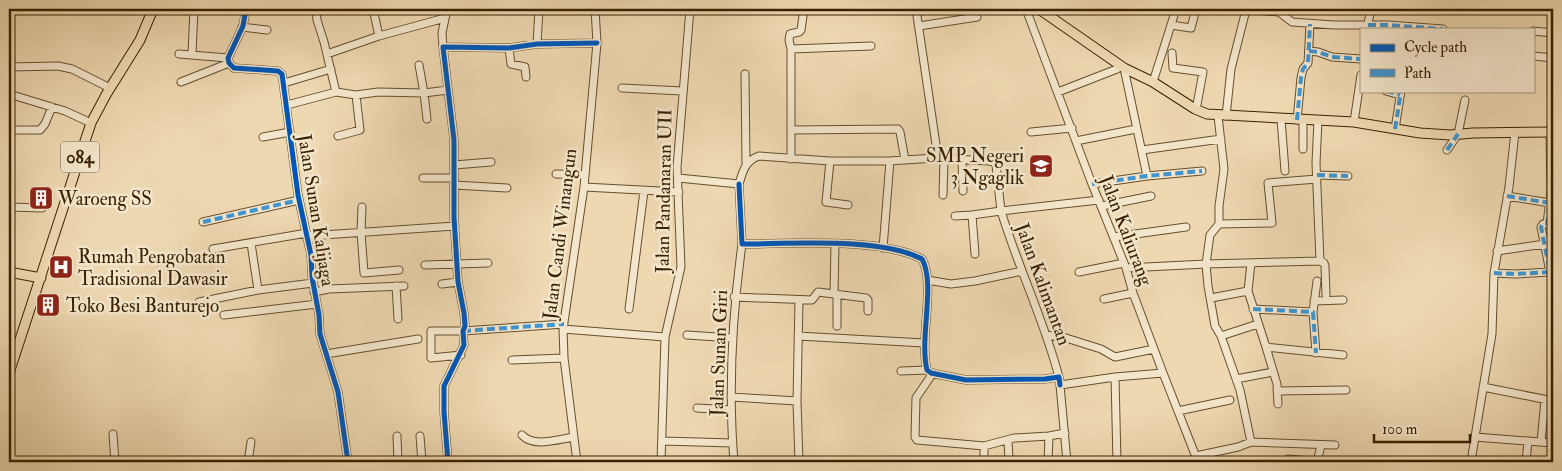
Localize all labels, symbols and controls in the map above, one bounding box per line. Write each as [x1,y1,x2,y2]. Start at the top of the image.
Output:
legend [1360,28,1534,92]
text: Cycle path [1404,38,1467,58]
text: Path [1404,64,1431,83]
street label: Jalan Pandanaran UII [651,109,677,274]
street label: Jalan Sunan Kalijaga [292,131,340,288]
road number: 084 [61,142,99,172]
place label: SMP Negeri 3 Ngaglik [926,144,1024,190]
street label: Jalan Candi Winangun [537,147,582,322]
school or university icon: SMP Negeri 3 Ngaglik [1028,153,1054,179]
street label: Jalan Kaliurang [1094,171,1158,290]
building icon: Waroeng SS [28,185,54,211]
place label: Waroeng SS [57,187,152,211]
street label: Jalan Kalimantan [1009,219,1076,349]
place label: Rumah Pengobatan Tradisional Dawasir [78,245,228,291]
hospital icon: Rumah Pengobatan Tradisional Dawasir [48,254,74,280]
street label: Jalan Sunan Giri [705,289,733,418]
building icon: Toko Besi Banturejo [35,292,61,318]
place label: Toko Besi Banturejo [66,294,219,318]
scale bar [1374,411,1471,443]
text: 100 m [1382,420,1418,439]

